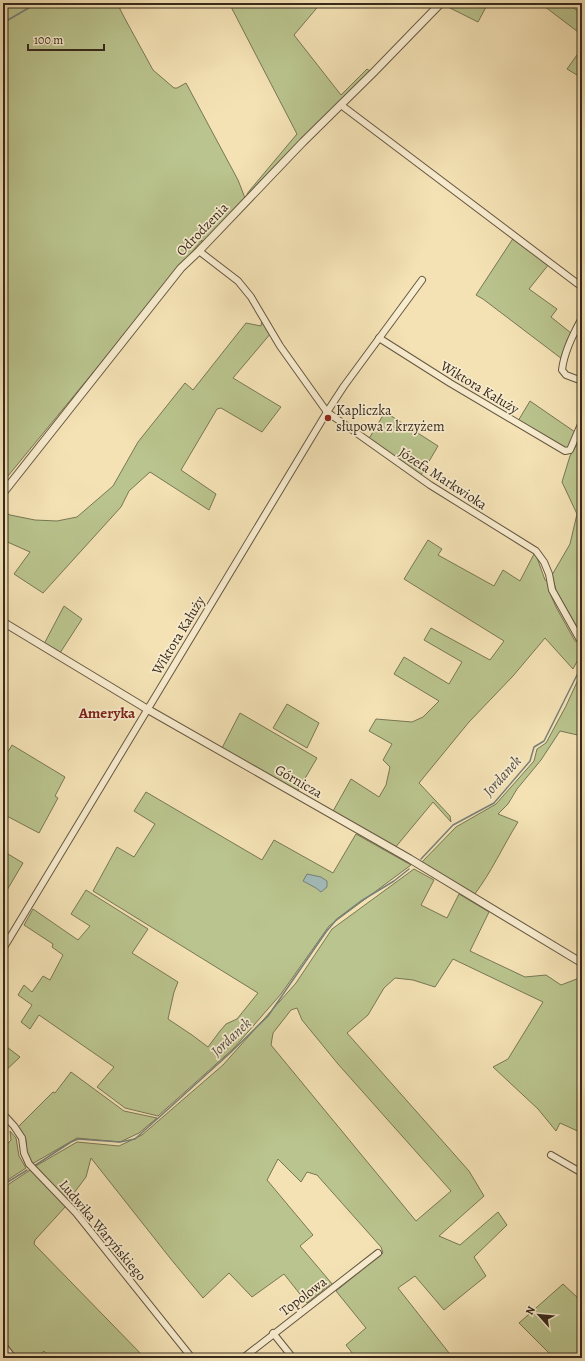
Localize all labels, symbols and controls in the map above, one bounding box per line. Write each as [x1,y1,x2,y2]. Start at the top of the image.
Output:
scale bar [28,26,104,52]
text: 100 m [34,32,63,48]
street label: Odrodzenia [172,198,233,260]
street label: Wiktora Kałuży [436,356,523,419]
place label: Kapliczka słupowa z krzyżem [336,401,445,436]
marker: Kapliczka słupowa z krzyżem [323,413,333,423]
street label: Józefa Markwioka [395,443,491,514]
street label: Wiktora Kałuży [147,592,210,679]
district label: Ameryka [78,703,136,723]
water label: Jordanek [478,751,526,801]
street label: Górnicza [272,760,326,803]
water label: Jordanek [206,1013,256,1062]
street label: Ludwika Waryńskiego [55,1176,151,1285]
street label: Topolowa [276,1272,331,1320]
north arrow [519,1295,559,1335]
text: N [522,1304,539,1318]

